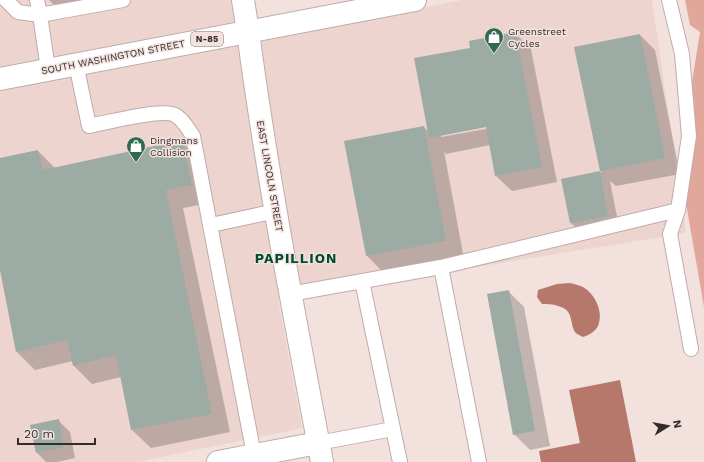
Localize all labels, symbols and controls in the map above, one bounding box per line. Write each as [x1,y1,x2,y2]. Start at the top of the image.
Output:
shop icon: Greenstreet Cycles [483,26,505,54]
place label: Greenstreet Cycles [508,26,567,49]
road number: N-85 [191,32,223,46]
street label: SOUTH WASHINGTON STREET [40,38,186,76]
street label: EAST LINCOLN STREET [255,119,285,233]
shop icon: Dingmans Collision [125,135,147,163]
place label: Dingmans Collision [150,135,198,158]
district label: PAPILLION [255,250,337,266]
north arrow [648,406,688,446]
text: N [670,419,684,429]
scale bar [18,420,95,446]
text: 20 m [24,427,54,441]

